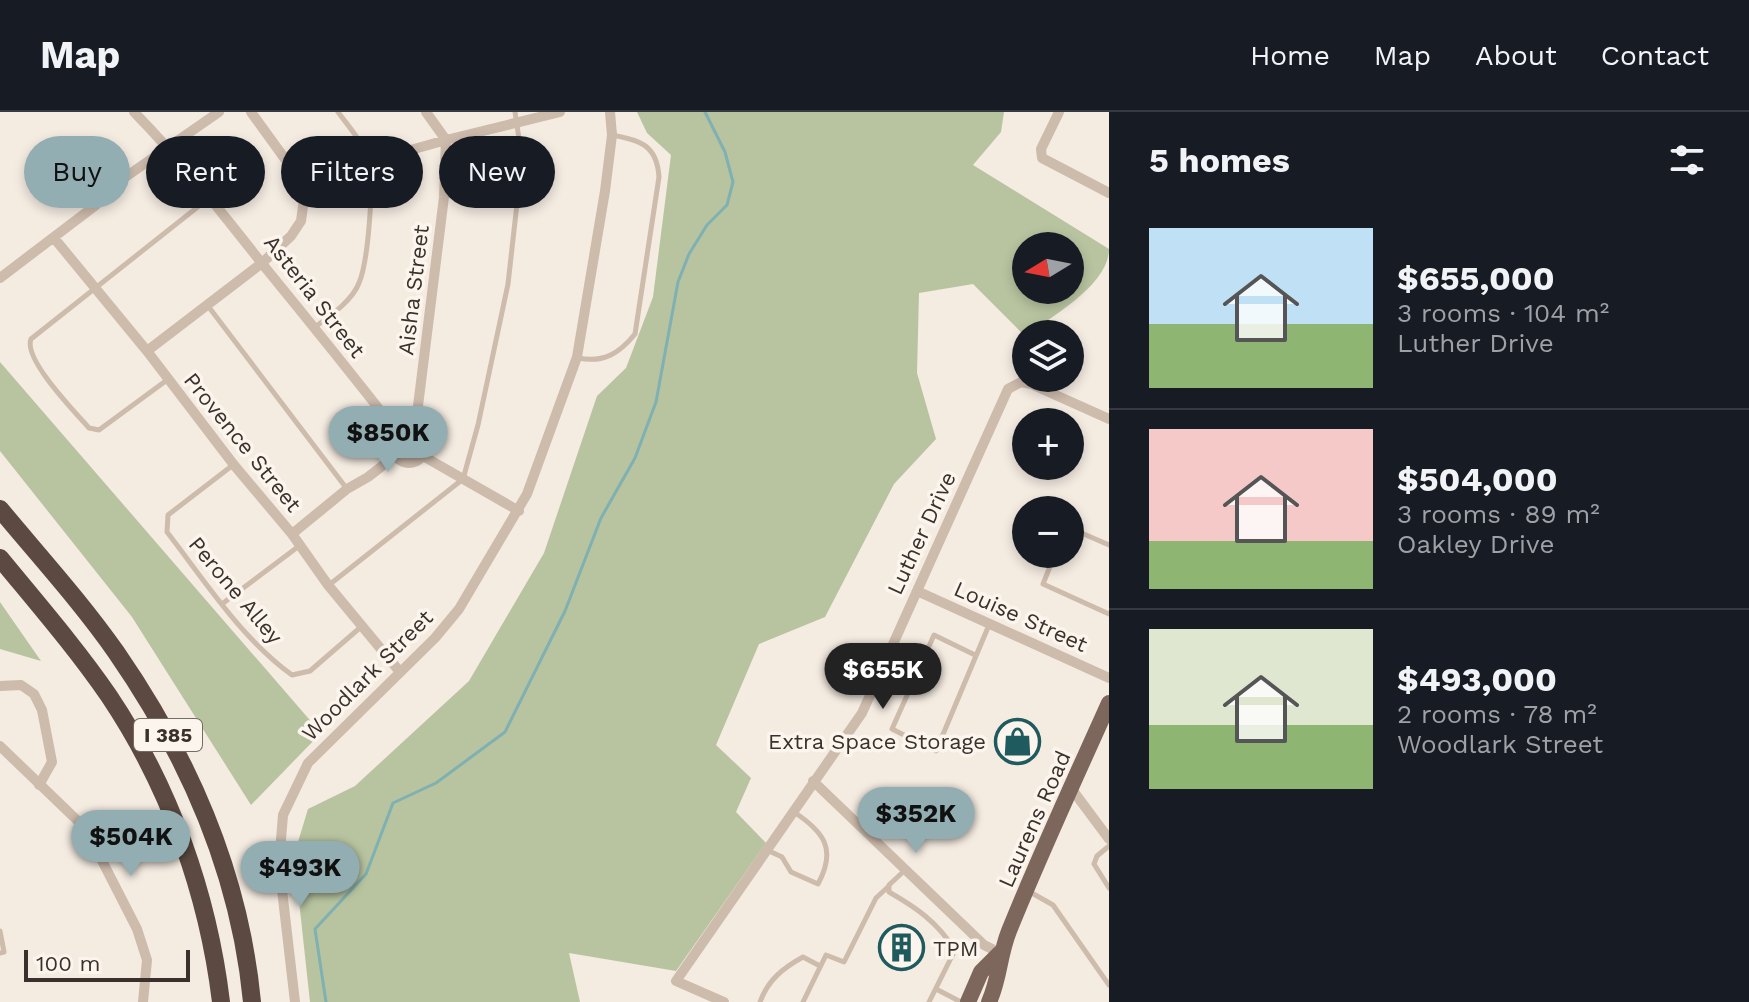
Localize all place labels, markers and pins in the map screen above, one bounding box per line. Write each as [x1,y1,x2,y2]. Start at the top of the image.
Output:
pin: $850K [332,406,444,474]
pin: $655K [827,643,939,711]
shop icon: Extra Space Storage [993,717,1041,765]
place label: Extra Space Storage [768,729,986,754]
pin: $352K [860,787,972,855]
pin: $504K [75,810,187,878]
pin: $493K [244,841,356,909]
building icon: TPM [878,924,926,972]
place label: TPM [933,936,979,961]

